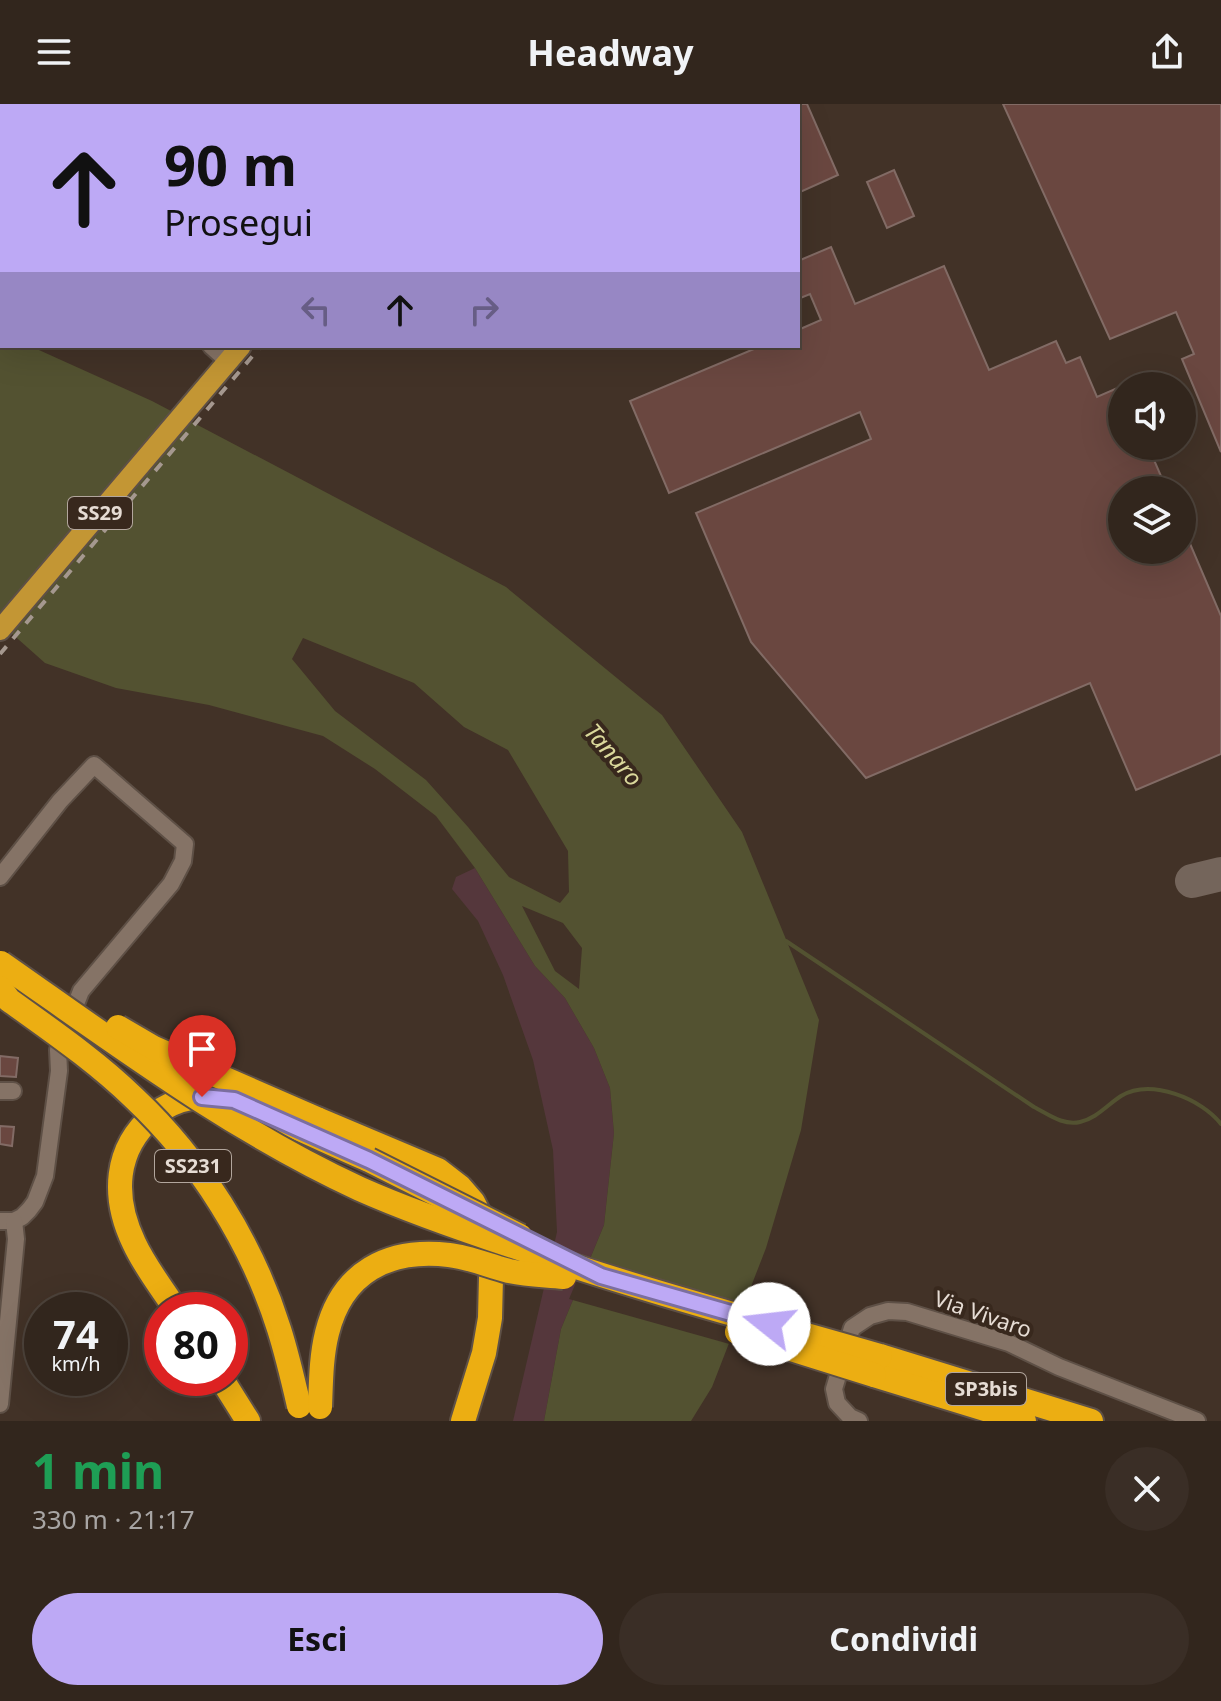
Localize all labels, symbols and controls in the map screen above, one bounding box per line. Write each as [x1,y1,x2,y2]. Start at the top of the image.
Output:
text: Headway [527,28,694,77]
icon: menu [32,30,76,74]
icon: share [1145,30,1189,74]
text: 90 m [164,126,297,202]
icon: ahead [32,136,136,240]
text: Prosegui [164,198,313,247]
icon: left [294,288,338,332]
icon: ahead [378,288,422,332]
icon: right [462,288,506,332]
map controls [1108,372,1196,564]
button: sound [1108,372,1196,460]
button: layers [1108,476,1196,564]
road number: SS29 [68,497,132,529]
water label: Tanaro [577,715,651,793]
pin [168,1015,236,1097]
icon: arrive [180,1027,224,1071]
road number: SS231 [155,1150,231,1182]
position arrow [727,1282,811,1366]
street label: Via Vivaro [931,1282,1036,1344]
speed limit sign: 80 [144,1292,248,1396]
text: 74 [53,1306,99,1361]
text: km/h [51,1350,101,1377]
road number: SP3bis [946,1373,1026,1405]
text: 1 min [32,1438,164,1503]
button: close [1105,1447,1189,1531]
text: 330 m · 21:17 [32,1501,195,1537]
button: Esci [32,1593,603,1685]
button: Condividi [619,1593,1189,1685]

